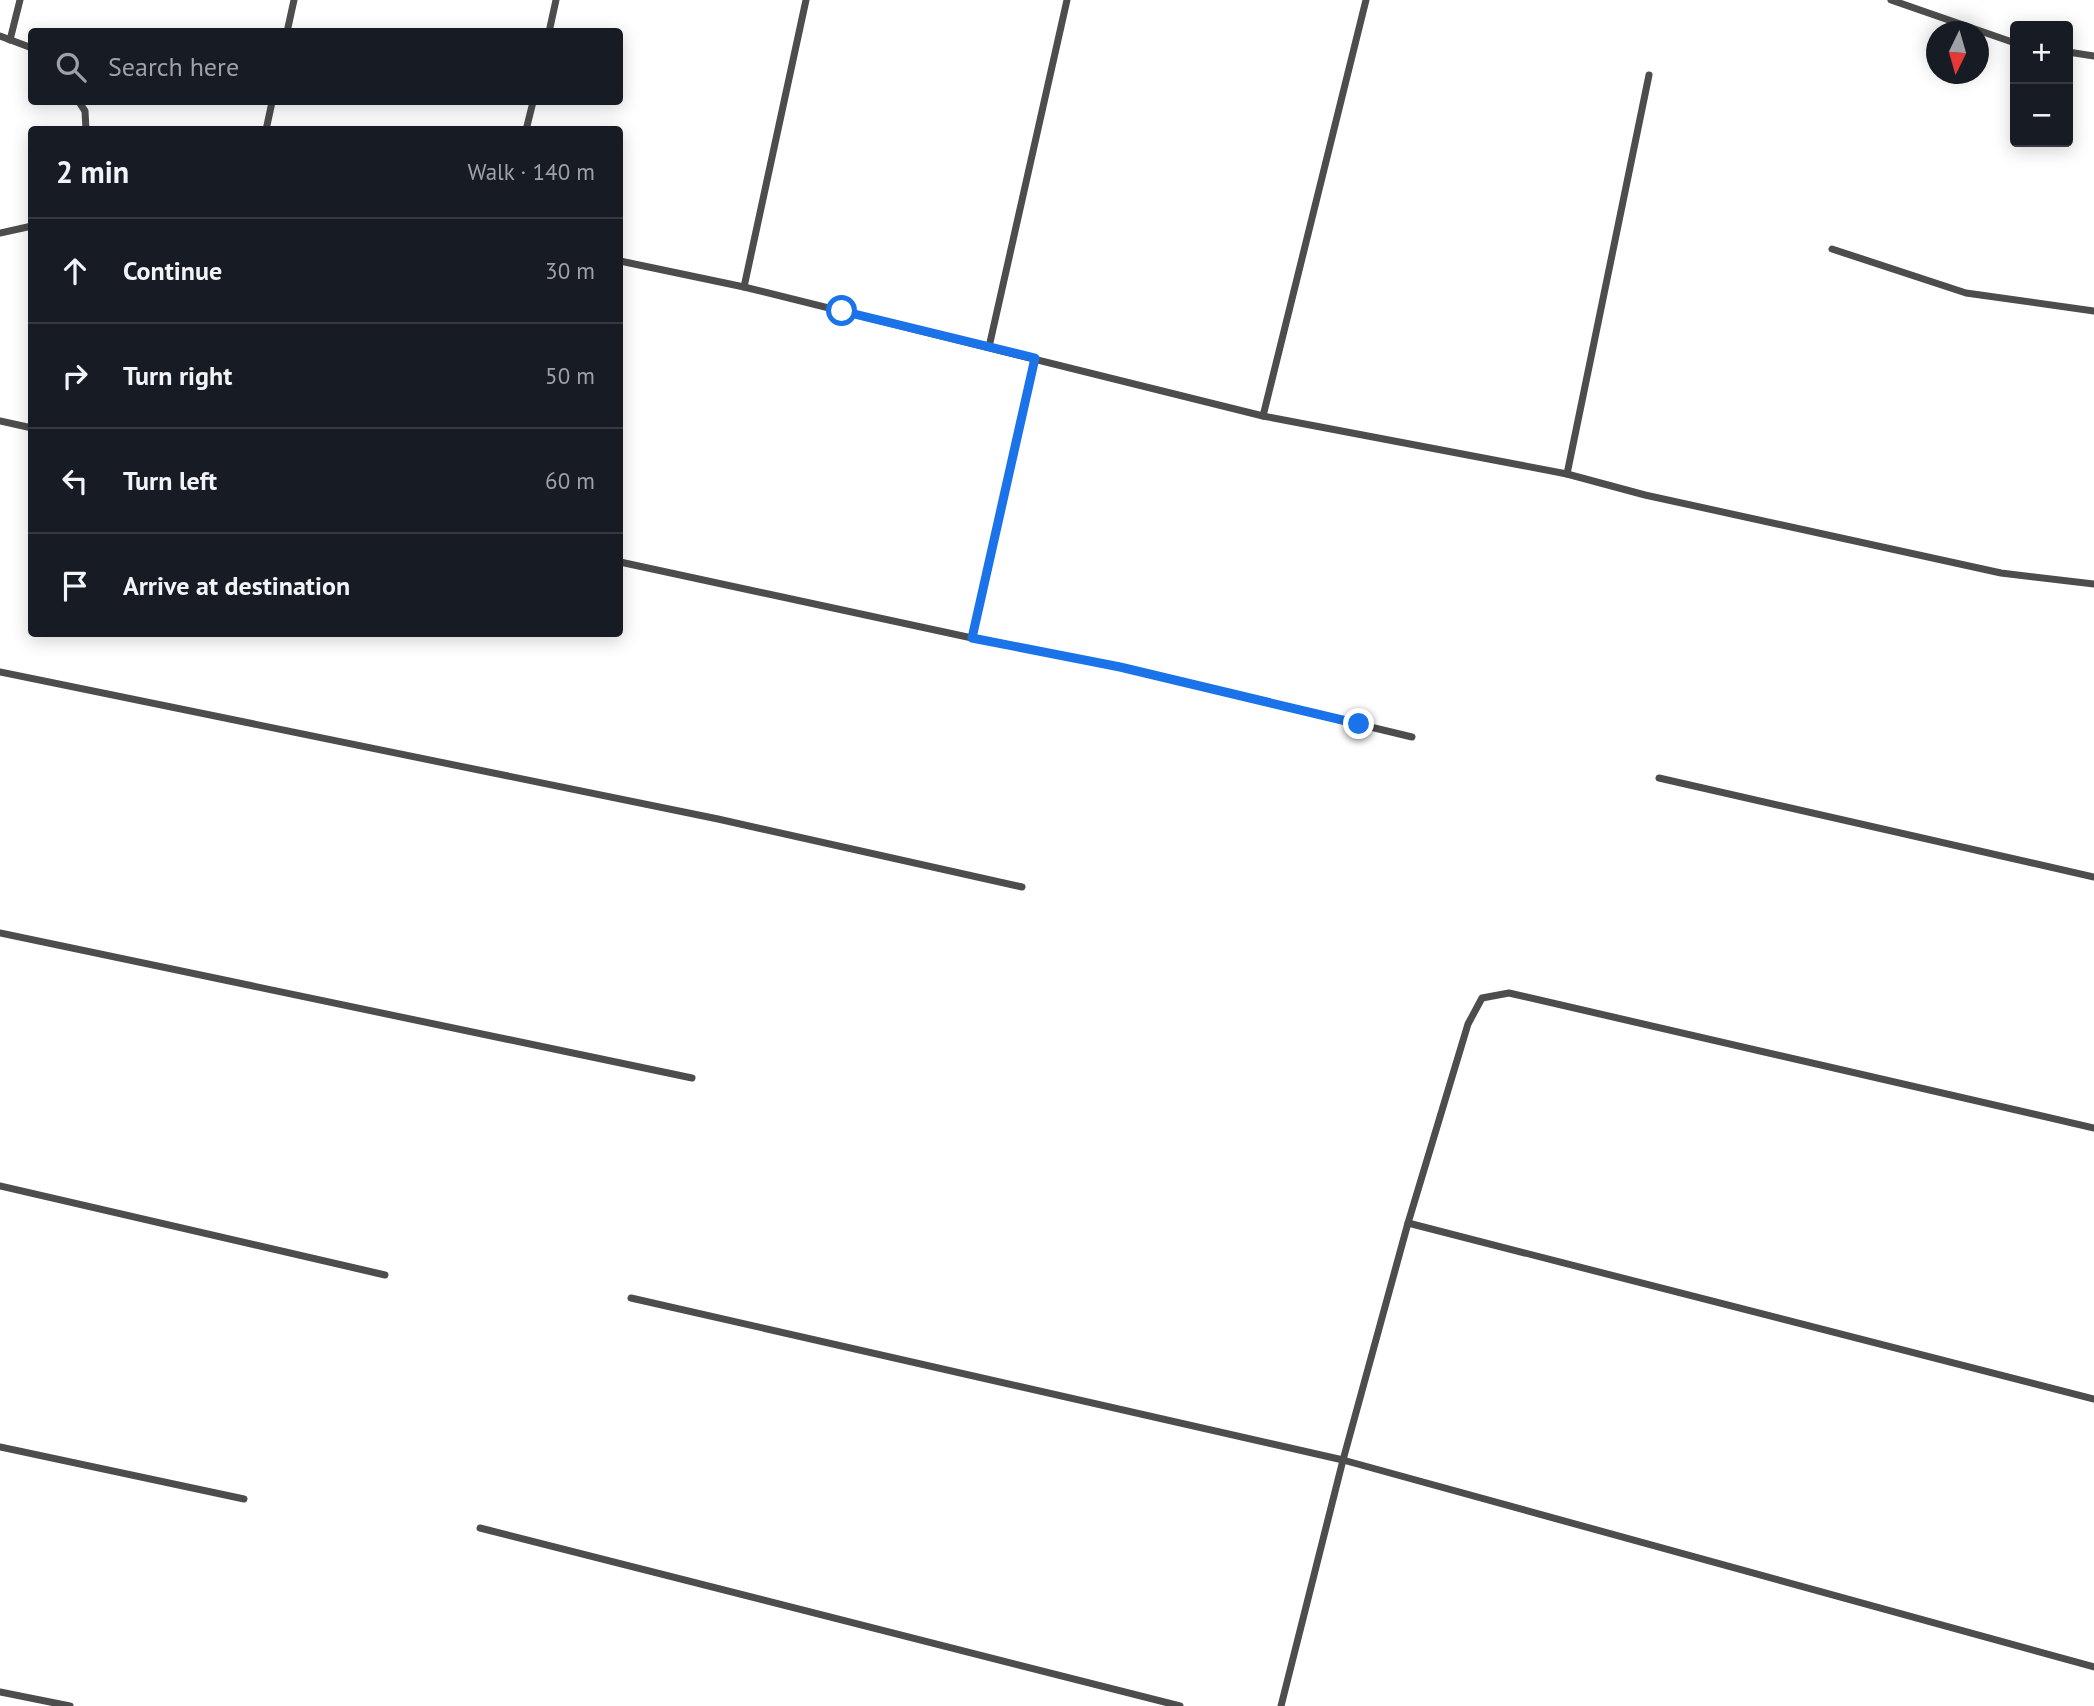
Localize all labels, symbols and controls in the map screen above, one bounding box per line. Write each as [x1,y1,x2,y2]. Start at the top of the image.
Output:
north arrow [1926,21,1989,84]
map controls [2010,21,2073,147]
button: + [2010,21,2073,84]
search box [28,28,623,105]
icon: search [52,48,90,86]
text: Search here [108,50,239,83]
button: − [2010,84,2073,147]
text: 2 min [56,152,129,191]
text: Walk · 140 m [468,157,595,186]
icon: ahead [56,252,94,290]
text: Continue [123,254,222,287]
text: 30 m [545,256,595,285]
route start [826,295,857,326]
icon: right [56,357,94,395]
text: Turn right [123,359,232,392]
text: 50 m [545,361,595,390]
icon: left [56,462,94,500]
text: Turn left [123,464,217,497]
text: 60 m [545,466,595,495]
icon: arrive [56,567,94,605]
text: Arrive at destination [123,569,350,602]
route end [1343,708,1374,739]

